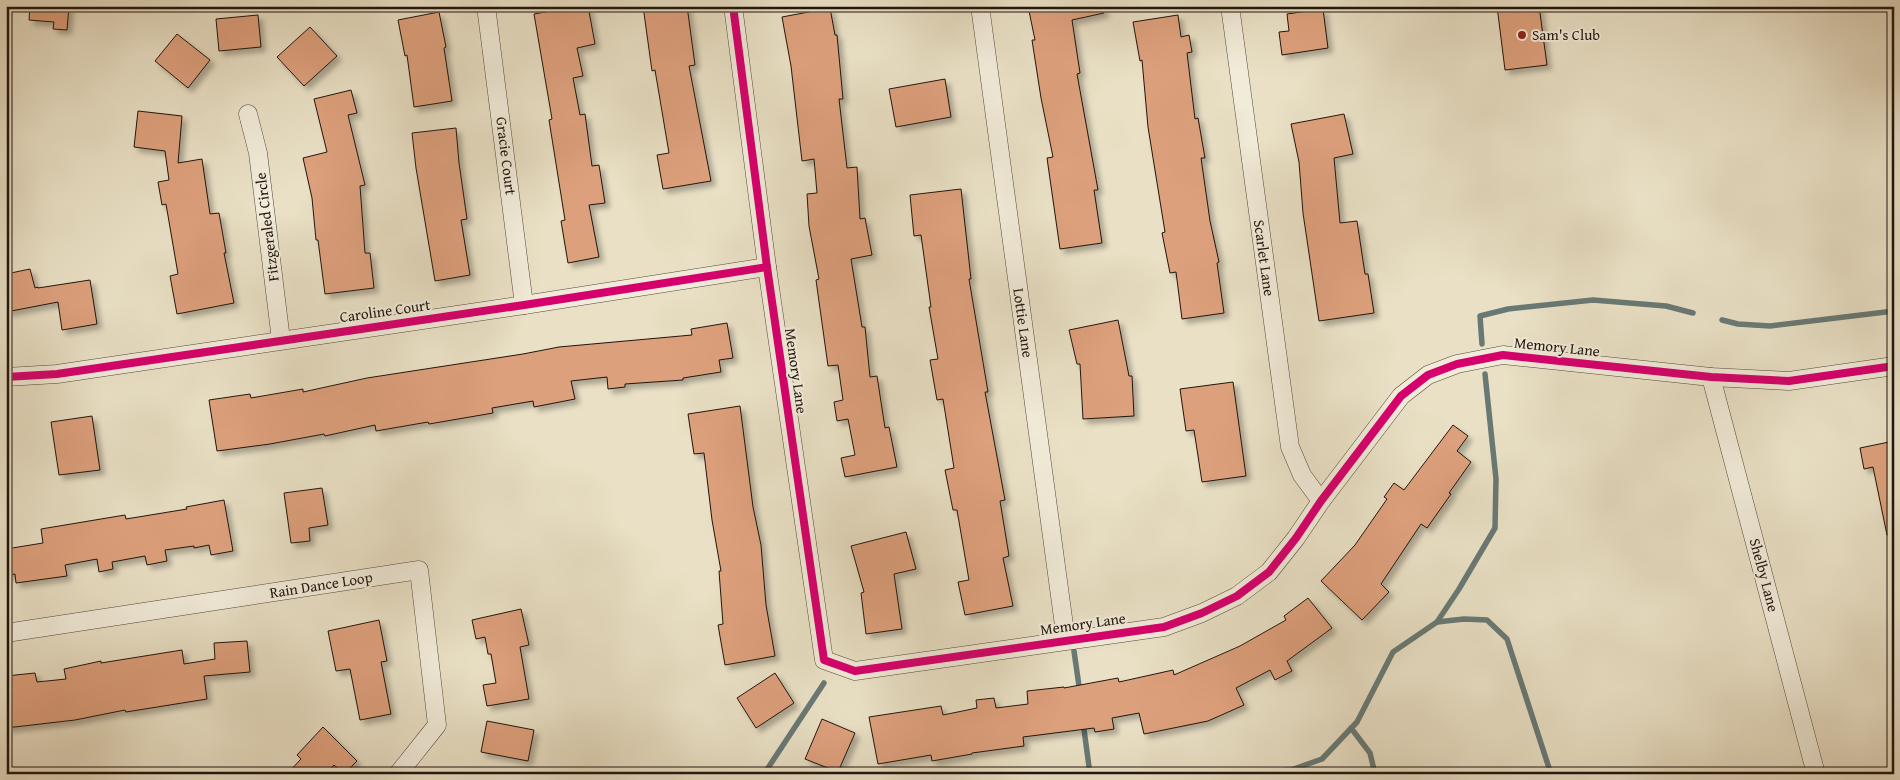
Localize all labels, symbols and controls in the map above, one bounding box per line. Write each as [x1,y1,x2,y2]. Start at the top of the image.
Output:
place label: Sam's Club [1532,24,1600,45]
marker: Sam's Club [1516,29,1528,41]
street label: Gracie Court [491,116,522,197]
street label: Fitzgeraled Circle [249,171,284,283]
street label: Scarlet Lane [1249,218,1280,298]
street label: Lottie Lane [1008,287,1039,359]
street label: Caroline Court [338,294,432,327]
street label: Memory Lane [780,327,813,415]
street label: Memory Lane [1513,332,1601,361]
street label: Shelby Lane [1745,536,1784,614]
street label: Rain Dance Loop [268,566,374,603]
street label: Memory Lane [1039,607,1127,640]

